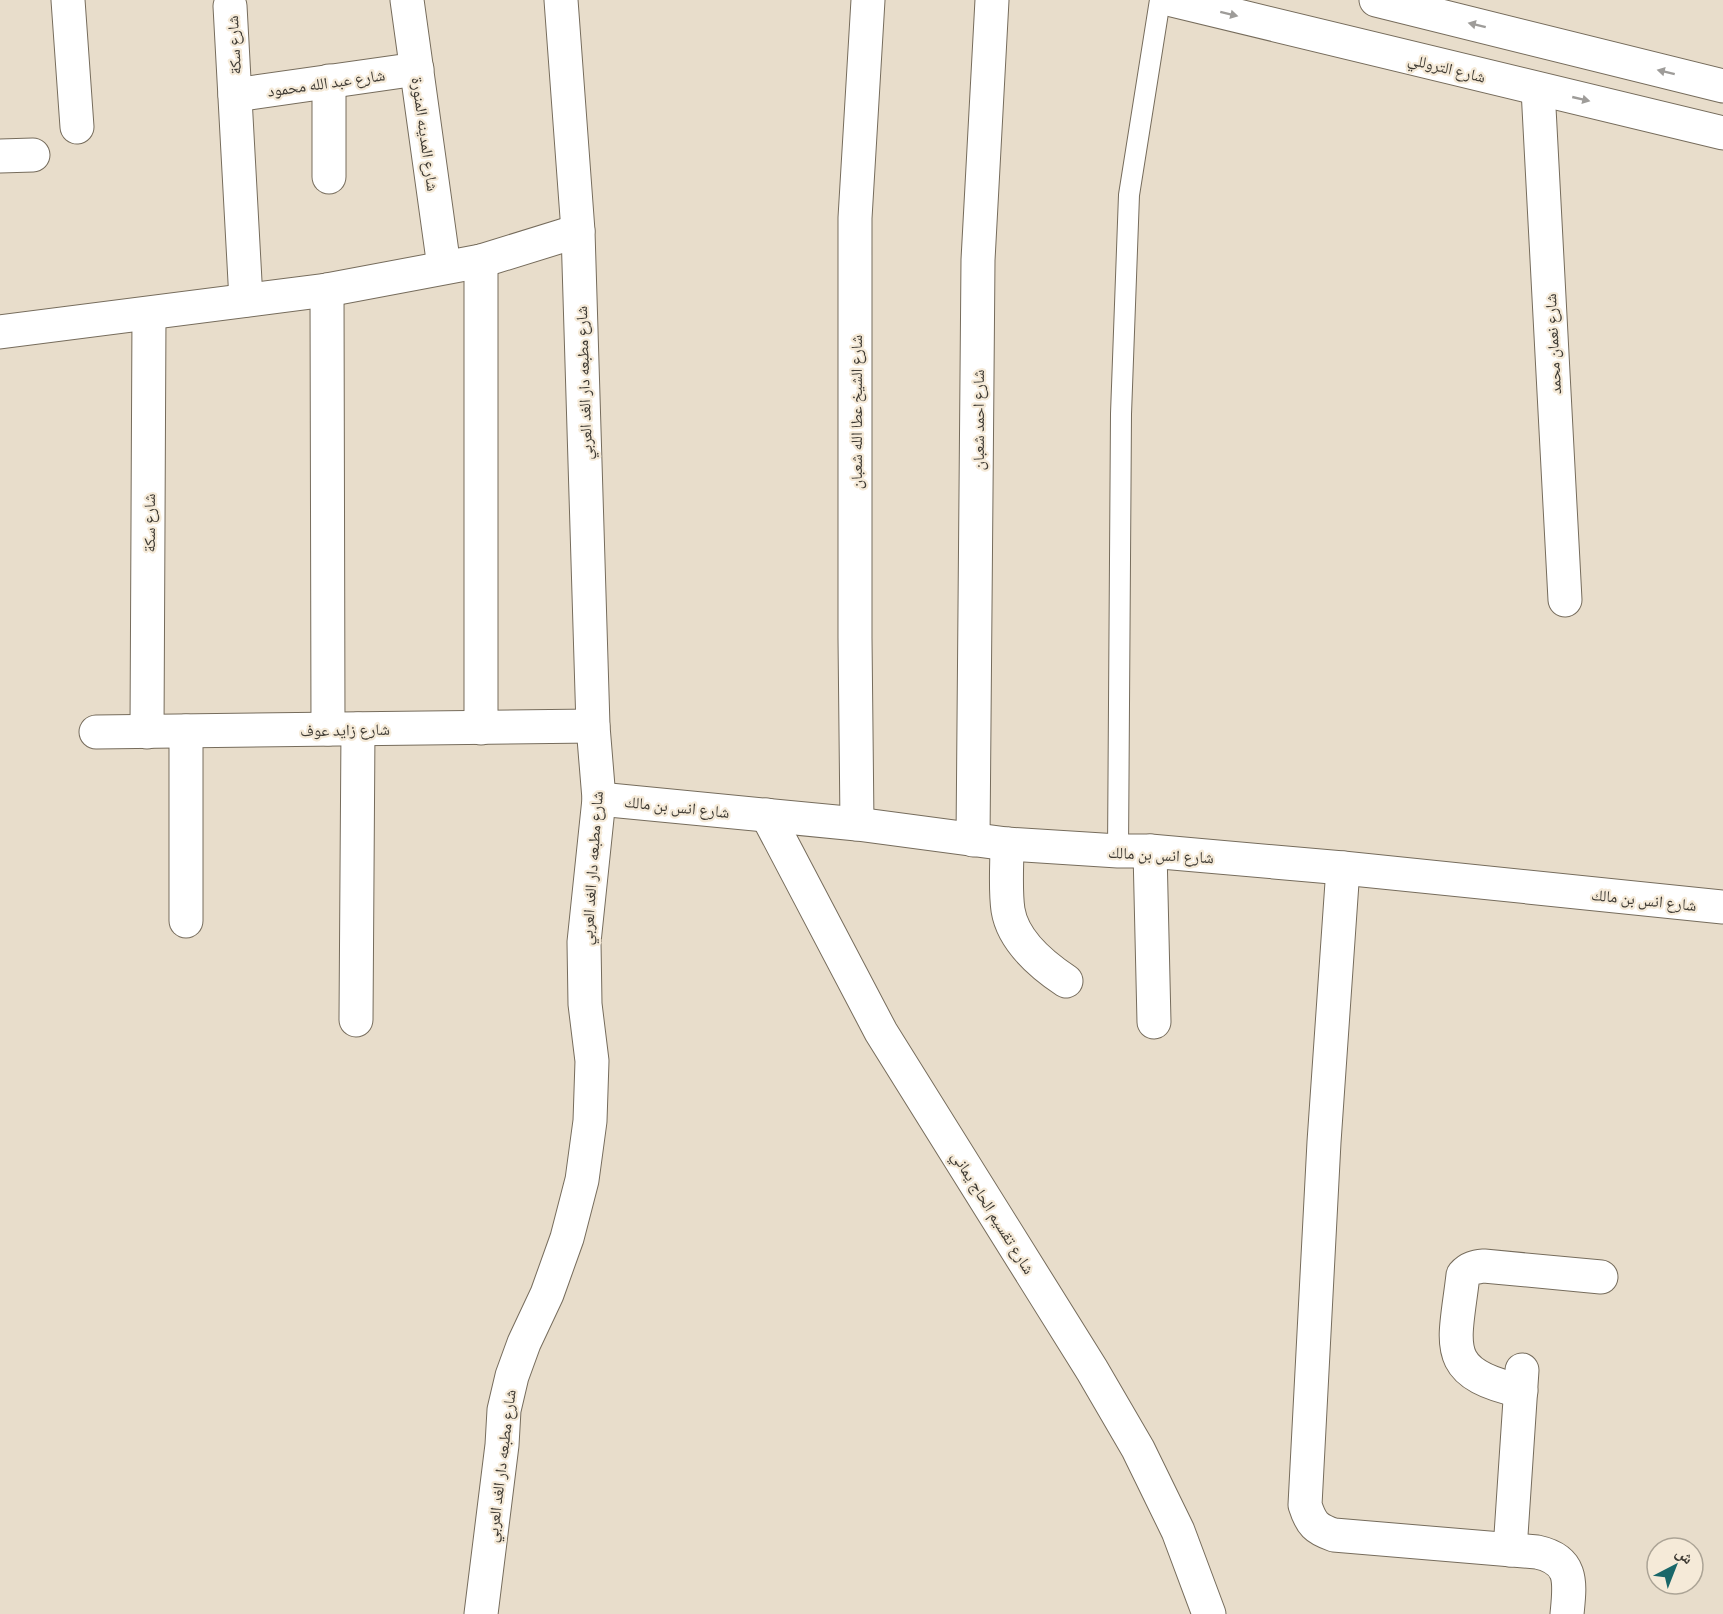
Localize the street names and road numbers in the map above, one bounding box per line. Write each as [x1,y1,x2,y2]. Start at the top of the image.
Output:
street label: شارع سكة [222,15,246,75]
street label: شارع التروللي [1405,48,1488,90]
street label: شارع عبد الله محمود [266,64,386,102]
street label: شارع المدينه المنورة [407,76,443,193]
street label: شارع نعمان محمد [1540,293,1566,395]
street label: شارع مطبعه دار الغد العربي [571,305,599,460]
street label: شارع الشيخ عطا الله شعبان [846,335,867,489]
street label: شارع احمد شعبان [968,370,989,470]
street label: شارع سكة [139,493,160,553]
street label: شارع زايد عوف [300,719,390,741]
street label: شارع مطبعه دار الغد العربي [576,790,610,946]
street label: شارع انس بن مالك [623,791,731,823]
street label: شارع انس بن مالك [1108,842,1214,868]
street label: شارع انس بن مالك [1590,884,1698,916]
street label: شارع تقسيم الحاج يماني [945,1147,1039,1279]
street label: شارع مطبعه دار الغد العربي [481,1388,523,1544]

